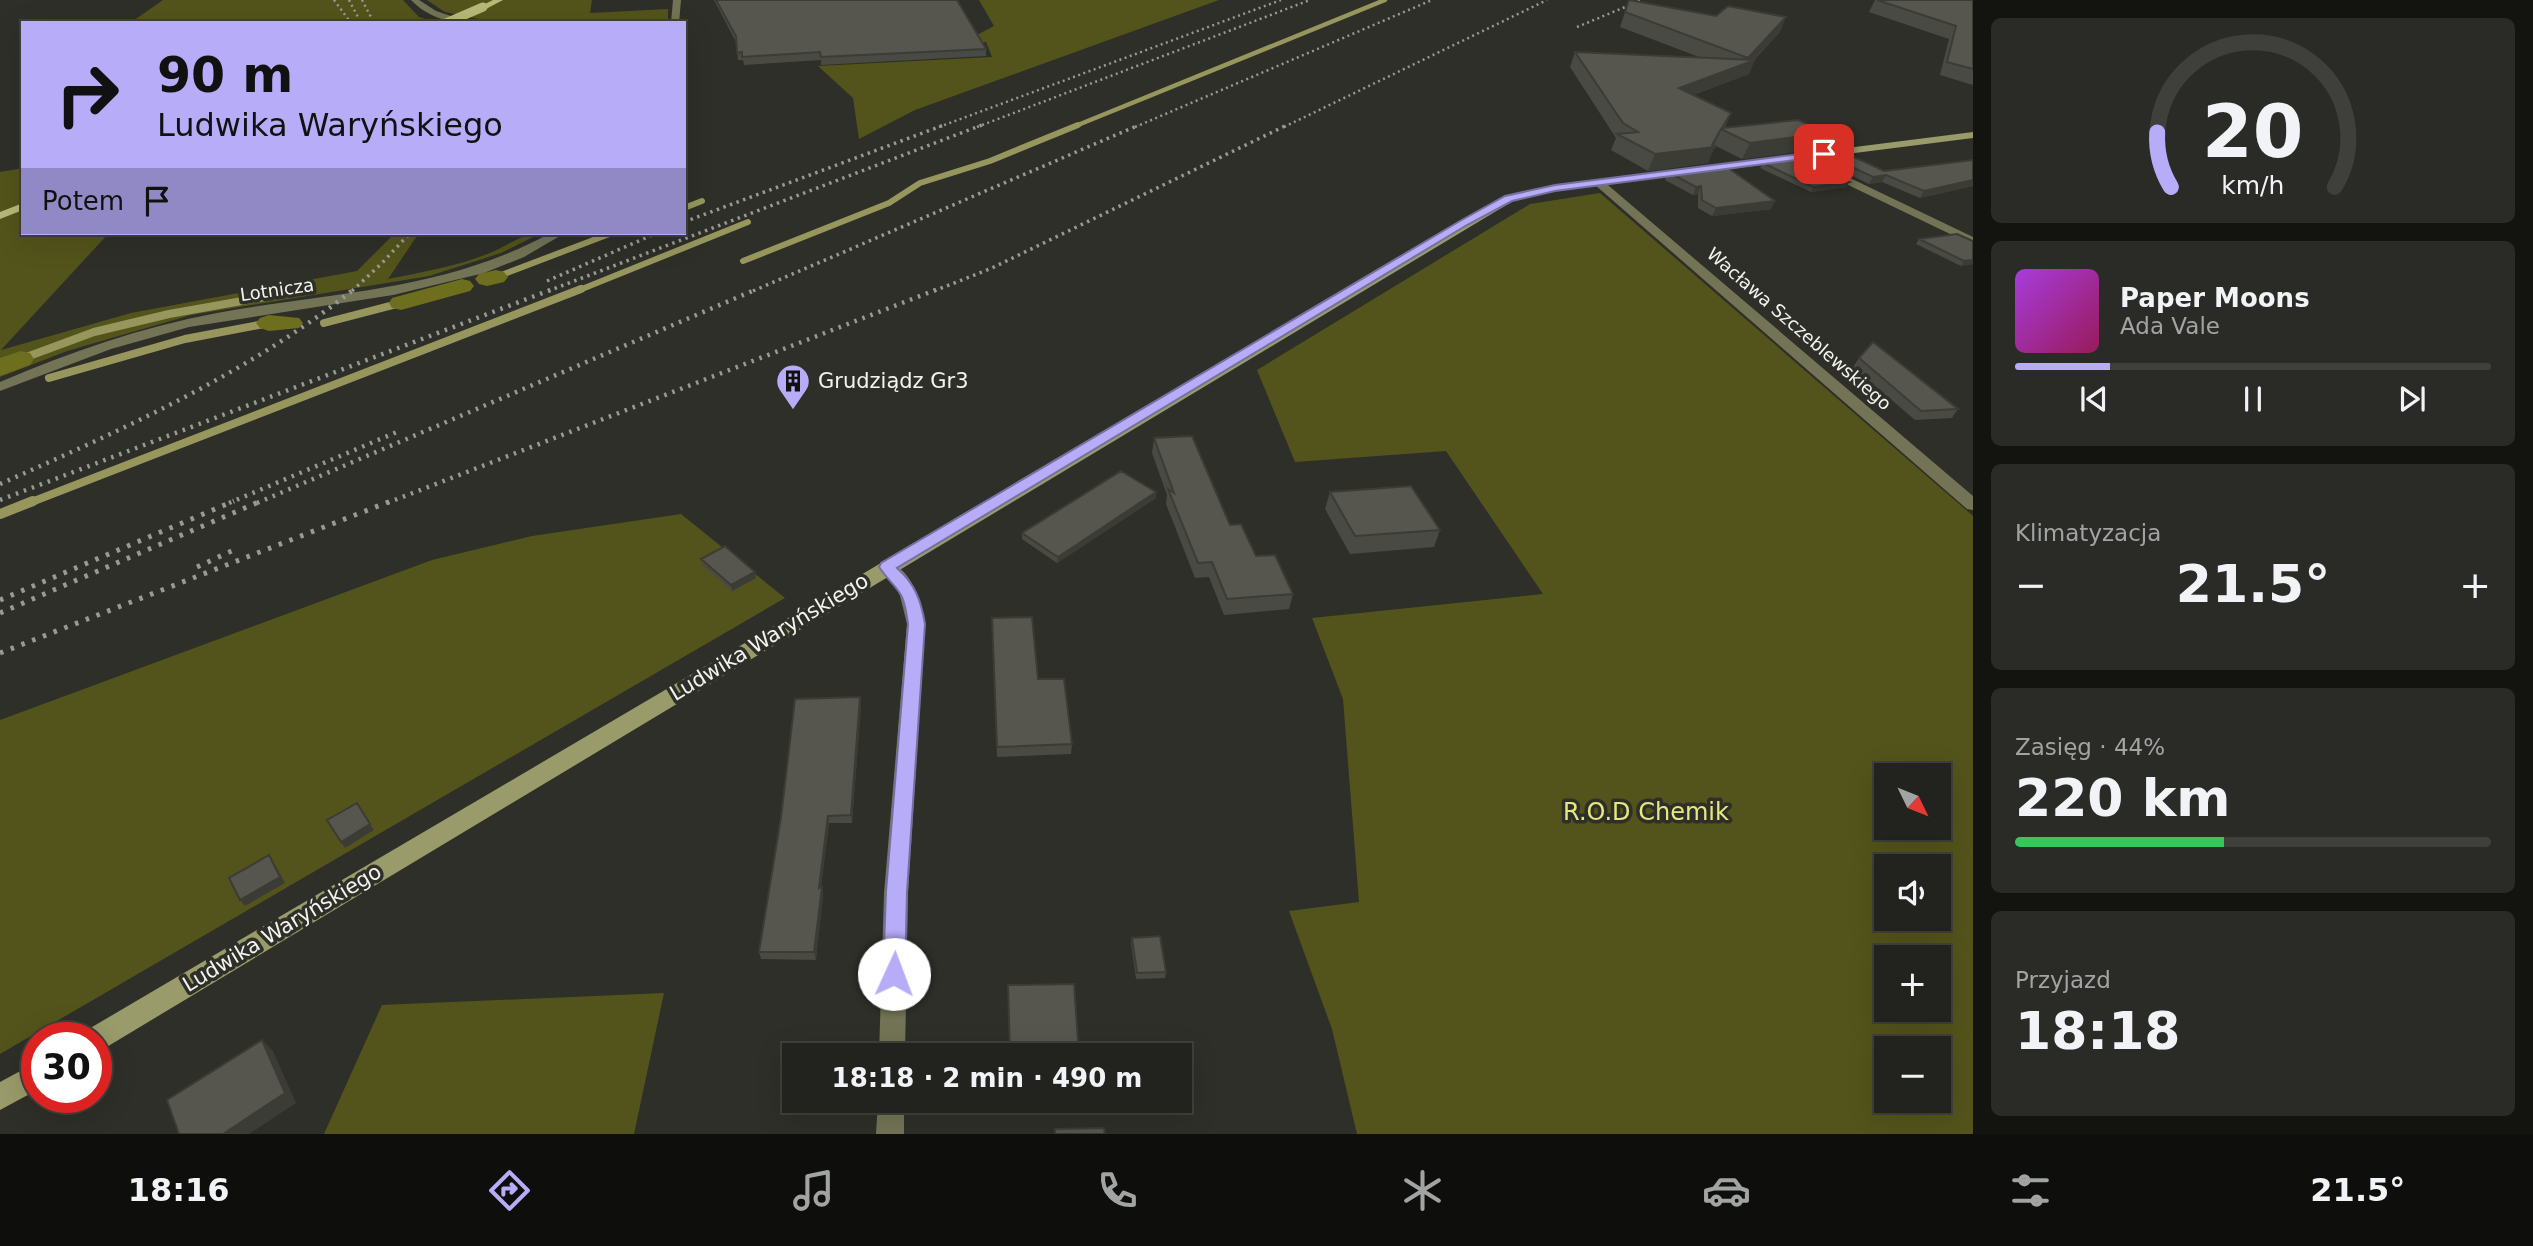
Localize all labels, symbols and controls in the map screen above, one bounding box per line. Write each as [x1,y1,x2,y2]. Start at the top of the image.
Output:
text: 90 m [157,47,293,104]
icon: right [42,49,133,140]
text: 20 [2202,89,2304,174]
text: Ludwika Waryńskiego [157,106,503,144]
pin [1794,124,1854,184]
icon: arrive [1805,135,1843,173]
text: km/h [2221,170,2285,199]
icon: arrive [138,182,176,220]
text: Potem [42,186,124,216]
street label: Wacława Szczeblewskiego [1703,243,1896,414]
street label: Lotnicza [239,274,315,305]
text: Paper Moons [2120,283,2310,313]
text: Ada Vale [2120,313,2220,339]
building icon: Grudziądz Gr3 [774,362,812,411]
place label: Grudziądz Gr3 [818,369,969,393]
icon: previous [2075,380,2113,418]
icon: pause [2234,380,2272,418]
icon: next [2393,380,2431,418]
text: Klimatyzacja [2015,520,2161,546]
text: 21.5° [2176,554,2330,614]
text: − [2015,563,2047,607]
text: + [2459,563,2491,607]
street label: Ludwika Waryńskiego [666,568,872,706]
text: Zasięg · 44% [2015,734,2165,760]
north arrow [1874,763,1951,840]
map controls [1874,763,1951,1113]
text: 220 km [2015,768,2230,828]
park label: R.O.D Chemik [1563,798,1729,826]
button: sound [1874,854,1951,931]
street label: Ludwika Waryńskiego [179,859,385,997]
position arrow [857,937,931,1011]
button: + [1874,945,1951,1022]
text: Przyjazd [2015,967,2111,993]
text: 18:18 [2015,1001,2181,1061]
speed limit sign: 30 [21,1022,112,1113]
button: − [1874,1036,1951,1113]
text: 18:18 · 2 min · 490 m [832,1063,1142,1093]
icon: directions [485,1166,534,1215]
icon: music [789,1166,838,1215]
icon: phone [1093,1166,1142,1215]
icon: climate [1398,1166,1447,1215]
icon: car [1702,1166,1751,1215]
icon: filters [2006,1166,2055,1215]
text: 18:16 [128,1171,229,1209]
text: 21.5° [2310,1171,2405,1209]

